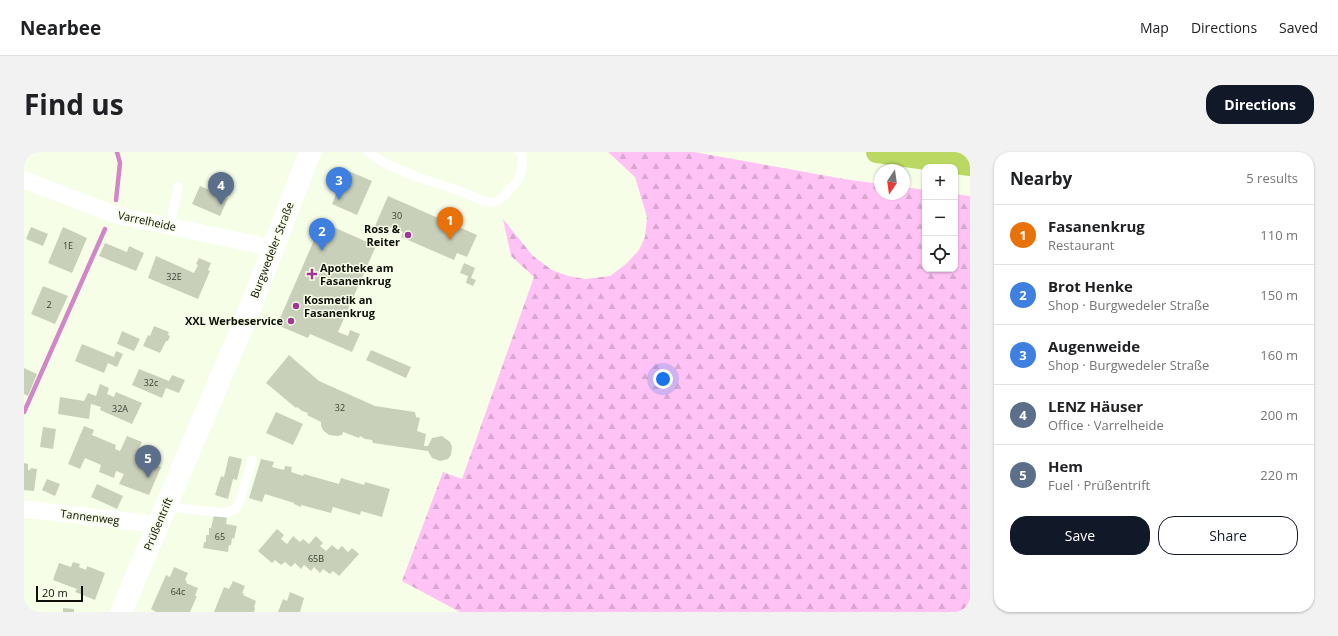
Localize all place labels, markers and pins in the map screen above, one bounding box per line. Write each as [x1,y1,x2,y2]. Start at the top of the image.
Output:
pin: 3 [326,167,352,200]
pin: 4 [208,172,234,205]
pin: 1 [437,207,463,240]
pin: 2 [309,218,335,251]
place label: Ross & Reiter [364,221,401,249]
marker: Ross & Reiter [403,230,413,240]
place label: Apotheke am Fasanenkrug [320,260,394,288]
marker: Apotheke am Fasanenkrug [307,269,317,279]
place label: Kosmetik an Fasanenkrug [304,292,376,320]
marker: Kosmetik an Fasanenkrug [291,301,301,311]
place label: XXL Werbeservice [185,313,283,328]
marker: XXL Werbeservice [286,316,296,326]
pin: 5 [135,445,161,478]

